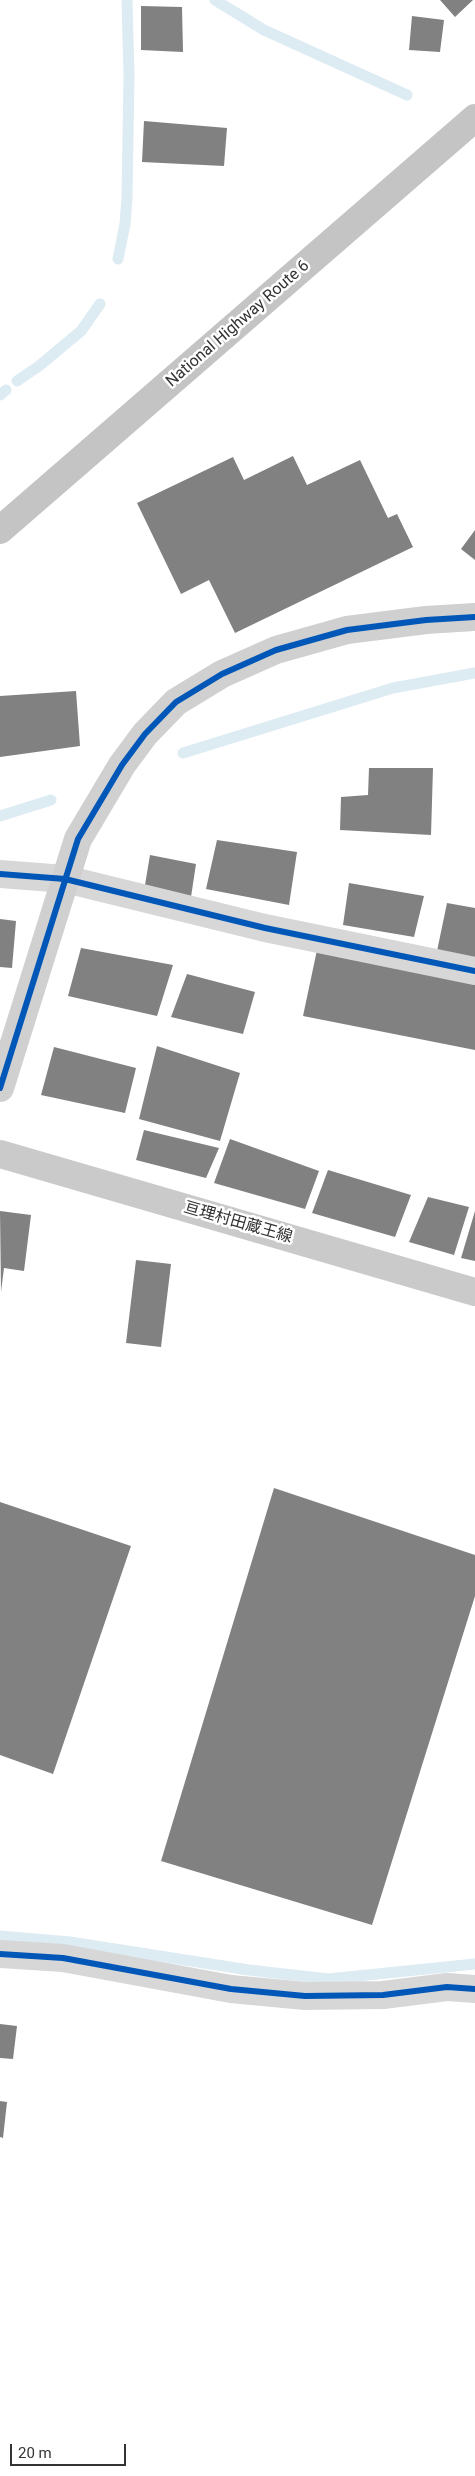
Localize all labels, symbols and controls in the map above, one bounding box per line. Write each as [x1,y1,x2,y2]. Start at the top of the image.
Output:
street label: National Highway Route 6 [162,257,314,391]
street label: 亘理村田蔵王線 [182,1198,294,1248]
scale bar [12,2434,129,2466]
text: 20 m [18,2444,52,2462]

